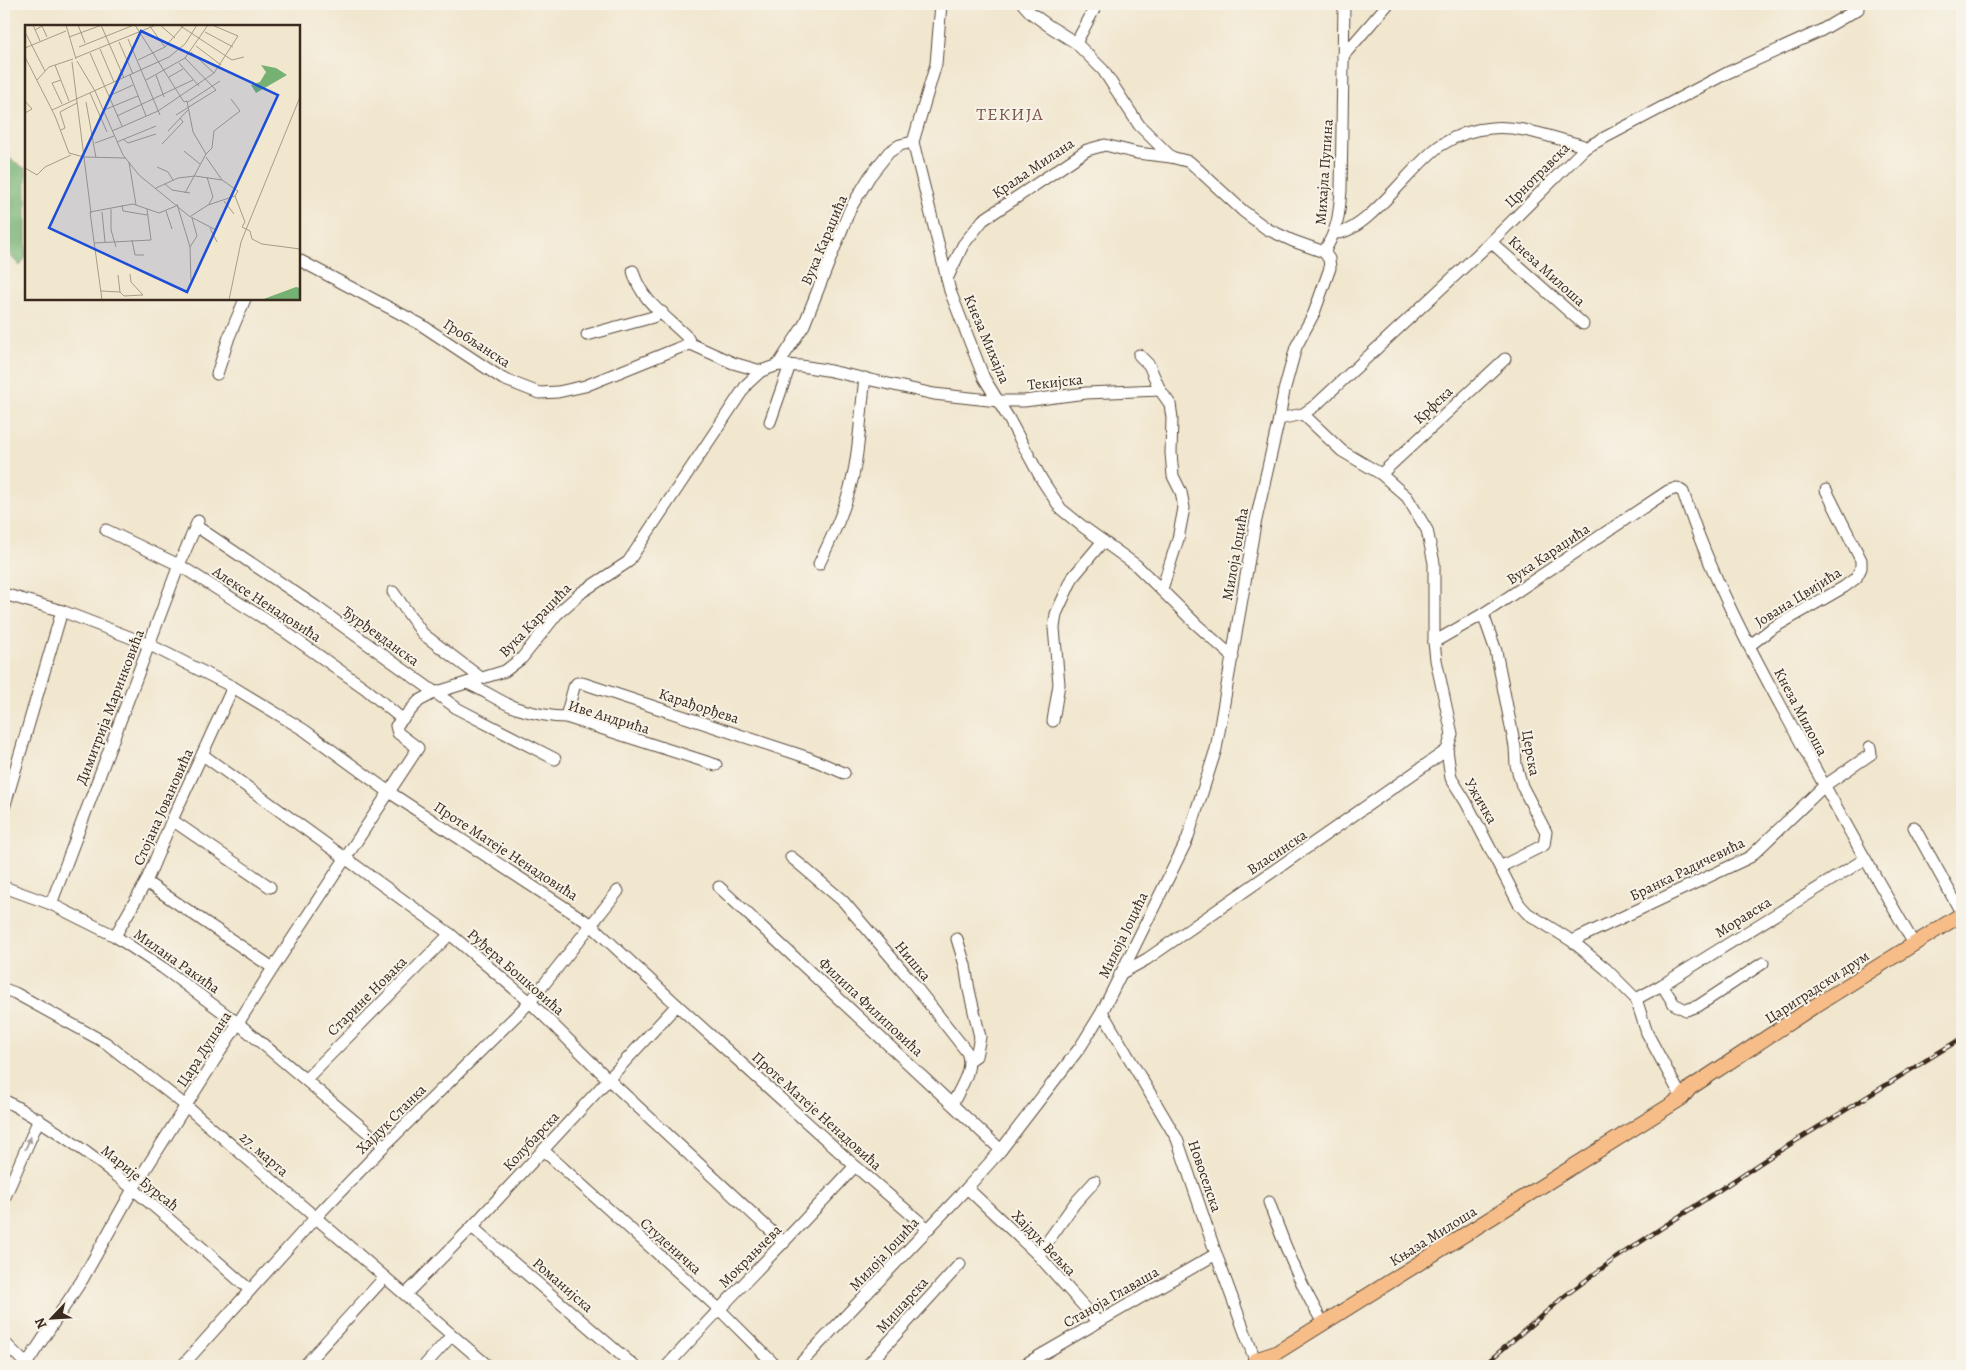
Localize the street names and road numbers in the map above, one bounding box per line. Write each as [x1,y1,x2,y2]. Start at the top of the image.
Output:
street label: Михајла Пупина [1310,118,1338,226]
street label: Краља Милана [988,133,1078,203]
street label: Црнотравска [1500,138,1574,212]
street label: Вука Караџића [796,192,852,288]
street label: Кнеза Милоша [1504,231,1590,311]
street label: Кнеза Михајла [959,291,1015,387]
street label: Гробљанска [440,314,515,372]
street label: Текијска [1026,369,1084,395]
street label: Крфска [1409,382,1457,428]
street label: Милоја Јоцића [1217,506,1253,602]
street label: Вука Караџића [1503,519,1594,589]
street label: Алексе Ненадовића [208,561,325,647]
street label: Јована Цвијића [1751,562,1845,632]
street label: Вука Караџића [494,578,576,662]
street label: Ђурђевданска [339,601,423,671]
street label: Димитрија Маринковића [71,626,149,788]
street label: Кнеза Милоша [1769,664,1833,760]
street label: Карађорђева [656,684,742,728]
street label: Иве Андрића [566,695,652,739]
street label: Церска [1517,728,1545,778]
street label: Стојана Јовановића [128,745,198,869]
street label: Ужичка [1460,774,1502,828]
street label: Проте Матеје Ненадовића [430,797,582,905]
street label: Власинска [1243,825,1311,879]
street label: Бранка Радичевића [1626,832,1748,906]
street label: Милоја Јоцића [1093,888,1153,982]
street label: Моравска [1711,892,1775,942]
street label: Милана Ракића [130,924,224,998]
street label: Руђера Бошковића [463,924,569,1020]
street label: Нишка [890,937,936,985]
street label: Цариградски друм [1761,946,1873,1028]
street label: Старине Новака [323,952,411,1040]
street label: Филипа Филиповића [814,953,928,1061]
street label: Цара Душана [172,1007,236,1091]
street label: Проте Матеје Ненадовића [748,1047,886,1175]
street label: Хајдук Станка [352,1080,430,1158]
street label: Колубарска [498,1107,564,1175]
street label: 27. марта [235,1127,293,1181]
street label: Новоселска [1183,1137,1227,1215]
street label: Марије Бурсаћ [97,1140,183,1216]
street label: Књаза Милоша [1386,1201,1480,1271]
street label: Хајдук Вељка [1007,1205,1081,1281]
street label: Студеничка [636,1213,706,1279]
street label: Милоја Јоцића [845,1213,923,1295]
street label: Мокрањчева [714,1220,786,1292]
street label: Романијска [528,1253,598,1317]
street label: Станоја Главаша [1060,1262,1162,1332]
street label: Мишарска [871,1272,933,1337]

